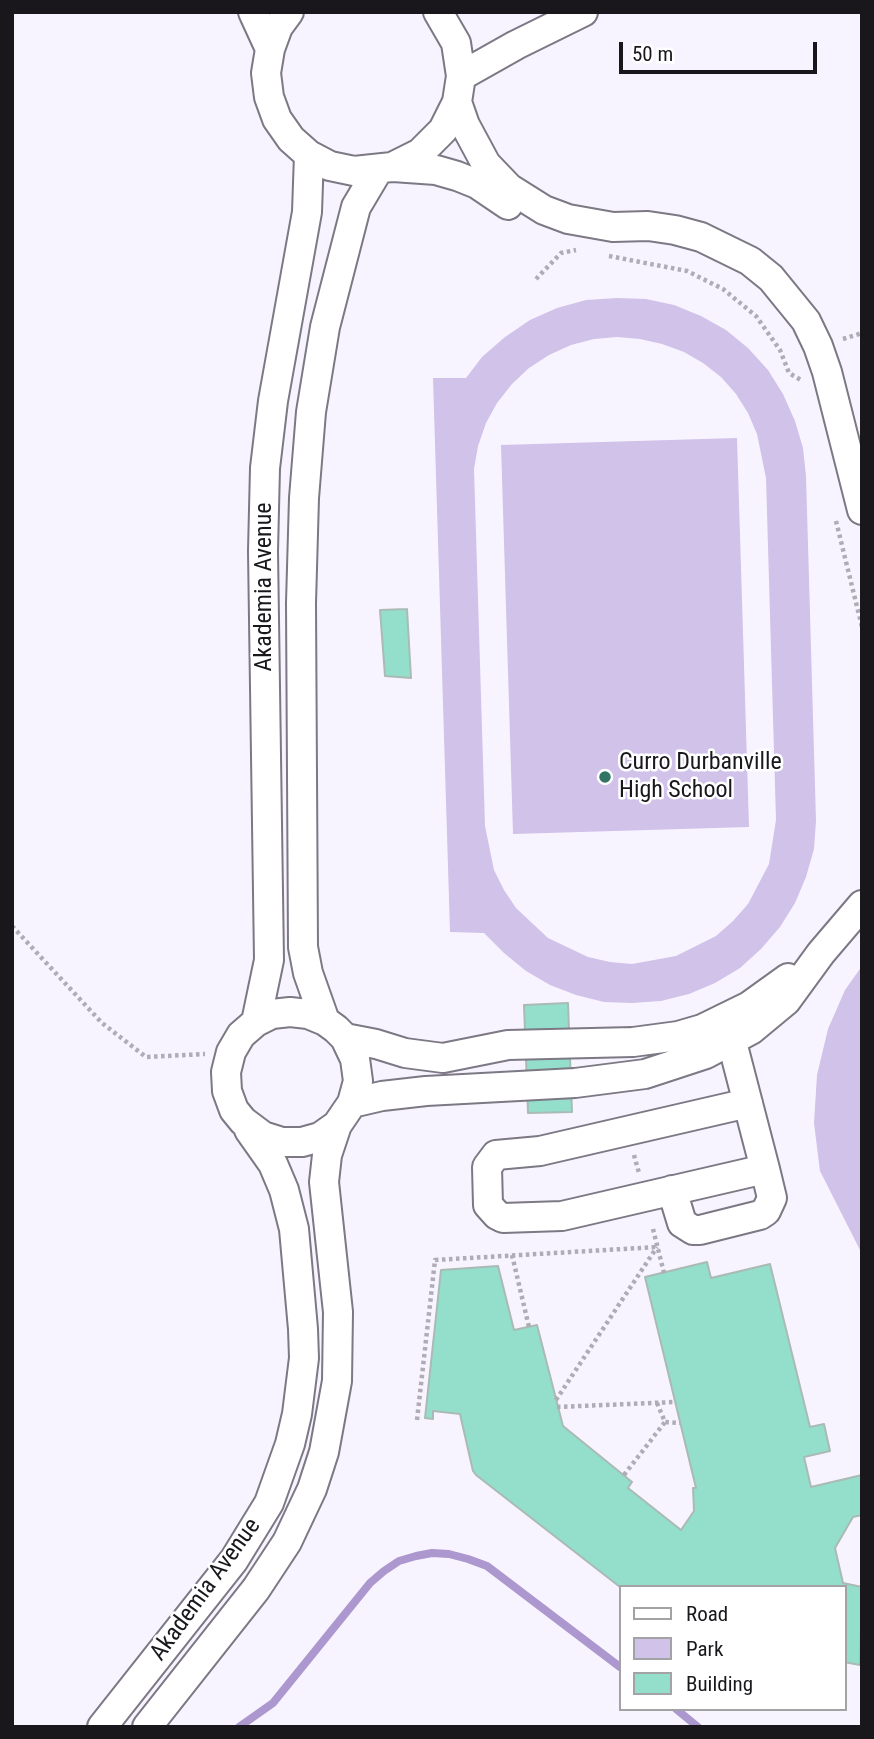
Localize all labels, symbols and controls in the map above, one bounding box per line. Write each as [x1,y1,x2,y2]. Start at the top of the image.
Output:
scale bar [622,28,820,72]
text: 50 m [632,42,673,66]
street label: Akademia Avenue [251,503,279,671]
place label: Curro Durbanville High School [619,749,782,805]
marker: Curro Durbanville High School [597,769,613,785]
street label: Akademia Avenue [145,1513,267,1667]
legend [618,1585,846,1711]
text: Road [686,1602,728,1626]
text: Park [686,1637,723,1661]
text: Building [686,1672,753,1696]

